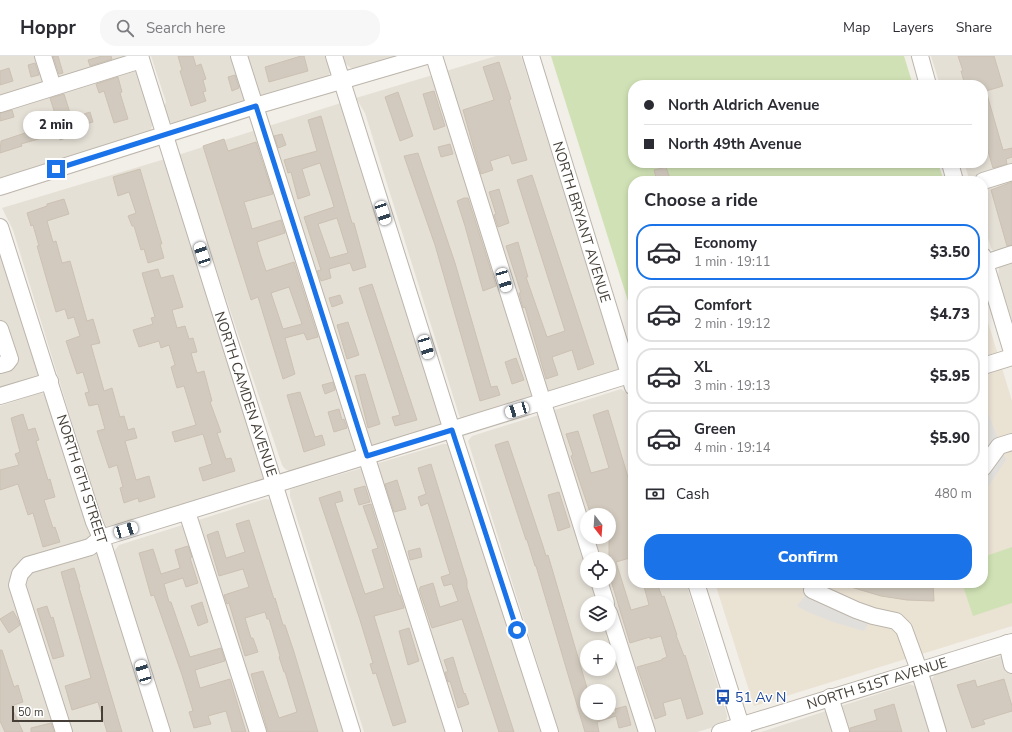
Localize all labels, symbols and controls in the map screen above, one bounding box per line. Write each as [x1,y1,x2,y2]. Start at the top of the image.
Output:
search box [100,10,380,46]
text: Hoppr [20,15,76,41]
icon: search [114,17,136,39]
text: Search here [146,18,225,38]
text: Map [843,18,870,37]
text: Layers [892,18,934,37]
text: Share [956,18,992,37]
text: North Aldrich Avenue [668,95,819,115]
callout: 2 min [23,111,89,139]
text: 2 min [39,116,73,134]
text: North 49th Avenue [668,134,802,154]
street label: NORTH BRYANT AVENUE [548,139,615,305]
route end [47,160,65,178]
text: Choose a ride [644,188,758,212]
car [374,200,392,226]
text: Economy [694,233,757,253]
icon: car [646,234,682,270]
car [193,241,211,267]
text: $3.50 [930,242,970,262]
text: 1 min · 19:11 [694,253,770,271]
car [495,267,513,293]
text: Comfort [694,295,751,315]
icon: car [646,296,682,332]
text: $4.73 [930,304,970,324]
street label: NORTH CAMDEN AVENUE [210,309,281,479]
text: 2 min · 19:12 [694,315,770,333]
car [417,334,435,360]
text: XL [694,357,713,377]
icon: car [646,358,682,394]
text: $5.95 [930,366,970,386]
text: 3 min · 19:13 [694,377,770,395]
car [504,401,530,419]
street label: NORTH 6TH STREET [52,412,112,547]
text: Green [694,419,736,439]
icon: car [646,420,682,456]
text: $5.90 [930,428,970,448]
text: 4 min · 19:14 [694,439,770,457]
icon: cash [644,483,666,505]
text: Cash [676,484,710,504]
text: 480 m [934,485,972,503]
north arrow [580,508,616,544]
map controls [580,508,616,720]
car [113,521,139,539]
button: Confirm [644,534,972,580]
button: locate [580,552,616,588]
button: layers [580,596,616,632]
route start [508,621,526,639]
button: + [580,640,616,676]
street label: NORTH 51ST AVENUE [805,653,950,714]
car [134,659,152,685]
button: − [580,684,616,720]
bus stop icon: 51 Av N [714,688,732,706]
place label: 51 Av N [735,688,786,707]
scale bar [12,704,103,723]
text: 50 m [18,705,43,720]

